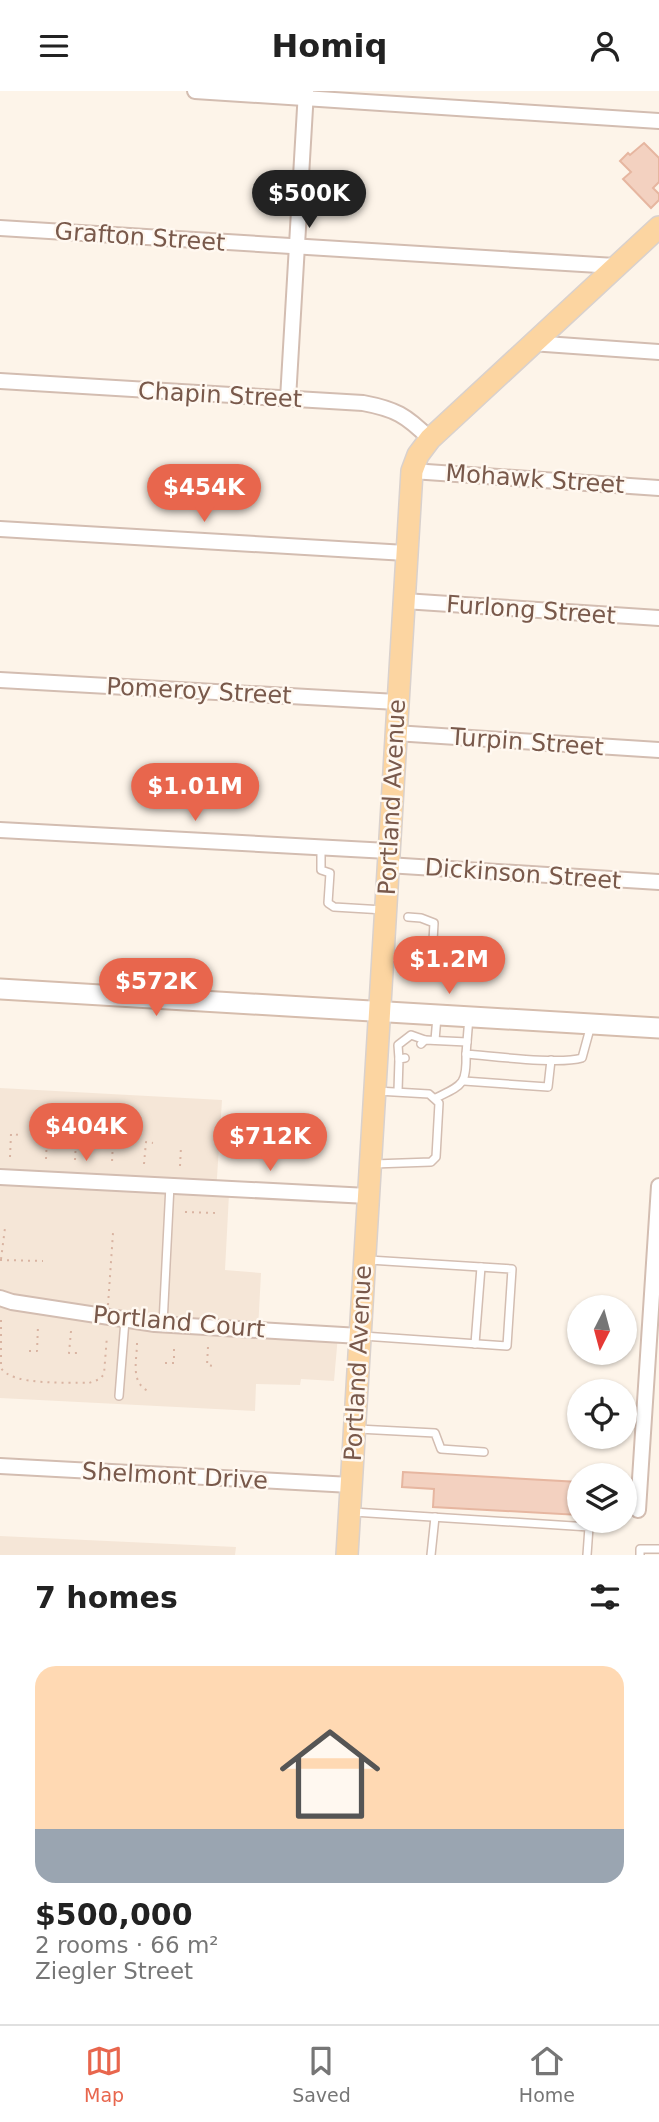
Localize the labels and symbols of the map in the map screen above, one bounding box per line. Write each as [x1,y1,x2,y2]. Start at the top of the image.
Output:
pin: $500K [260,171,358,230]
street label: Grafton Street [54,217,226,257]
street label: Chapin Street [137,377,303,413]
street label: Mohawk Street [445,459,625,499]
pin: $454K [155,465,253,524]
street label: Furlong Street [445,590,617,630]
street label: Pomeroy Street [106,672,292,710]
street label: Portland Avenue [373,698,411,896]
street label: Turpin Street [448,723,605,761]
pin: $1.01M [138,763,252,823]
street label: Dickinson Street [424,853,622,895]
pin: $1.2M [400,937,498,996]
pin: $572K [107,958,205,1018]
pin: $404K [37,1103,135,1163]
pin: $712K [221,1114,319,1173]
street label: Portland Avenue [339,1264,377,1462]
north arrow [567,1295,637,1365]
street label: Portland Court [92,1301,266,1343]
street label: Shelmont Drive [81,1457,269,1495]

